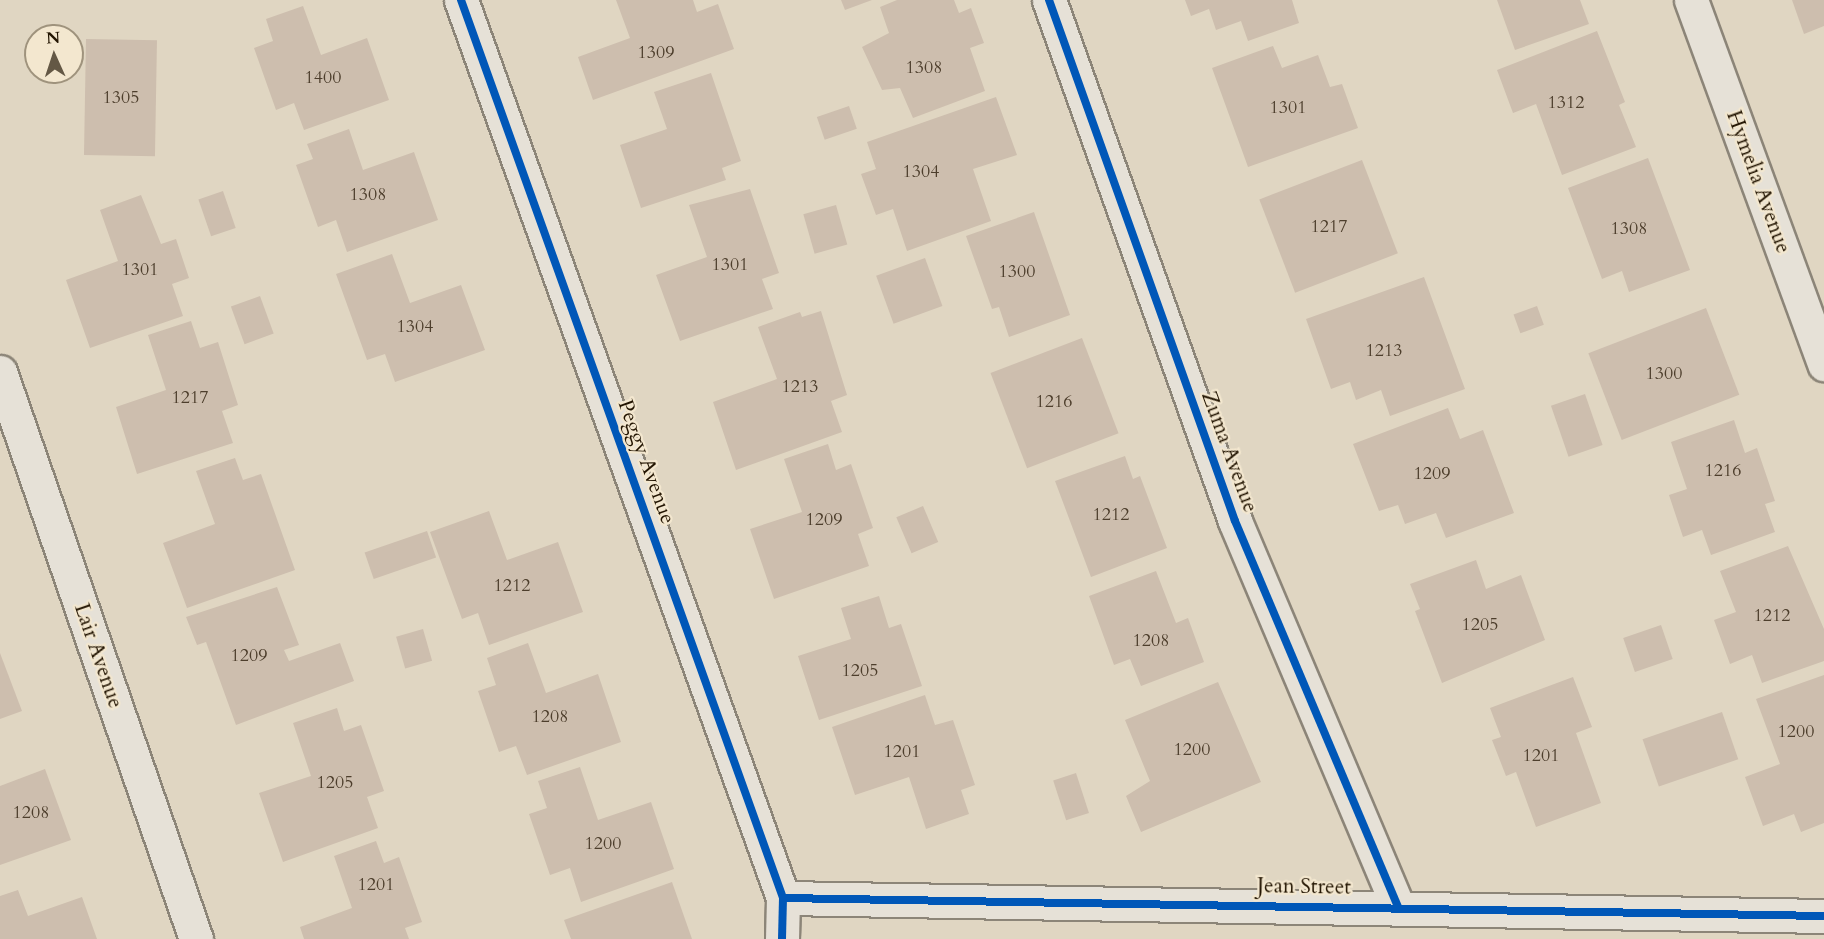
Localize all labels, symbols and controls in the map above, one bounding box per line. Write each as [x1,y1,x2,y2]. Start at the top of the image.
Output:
north arrow [24,24,84,84]
text: N [46,27,61,49]
house number: 1309 [638,42,674,64]
house number: 1308 [906,57,942,79]
house number: 1400 [305,67,341,89]
house number: 1305 [103,87,139,109]
house number: 1312 [1548,92,1584,114]
house number: 1301 [1270,97,1306,119]
street label: Hymelia Avenue [1721,107,1795,257]
house number: 1304 [903,161,939,183]
house number: 1308 [350,184,386,206]
house number: 1217 [1311,216,1347,238]
house number: 1308 [1611,218,1647,240]
house number: 1301 [712,254,748,276]
house number: 1301 [122,259,158,281]
house number: 1300 [999,261,1035,283]
house number: 1304 [397,316,433,338]
house number: 1213 [1366,340,1402,362]
house number: 1300 [1646,363,1682,385]
house number: 1213 [782,376,818,398]
house number: 1217 [172,387,208,409]
street label: Zuma Avenue [1195,388,1263,516]
house number: 1216 [1036,391,1072,413]
street label: Peggy Avenue [612,396,680,528]
house number: 1216 [1705,460,1741,482]
house number: 1209 [1414,463,1450,485]
house number: 1212 [1093,504,1129,526]
house number: 1209 [806,509,842,531]
house number: 1212 [494,575,530,597]
street label: Lair Avenue [68,600,128,712]
house number: 1212 [1754,605,1790,627]
house number: 1205 [1462,614,1498,636]
house number: 1208 [1133,630,1169,652]
house number: 1209 [231,645,267,667]
house number: 1205 [842,660,878,682]
house number: 1208 [532,706,568,728]
house number: 1200 [1778,721,1814,743]
house number: 1200 [1174,739,1210,761]
house number: 1201 [884,741,920,763]
house number: 1201 [1523,745,1559,767]
house number: 1205 [317,772,353,794]
house number: 1208 [13,802,49,824]
house number: 1200 [585,833,621,855]
house number: 1201 [358,874,394,896]
street label: Jean Street [1257,874,1351,900]

